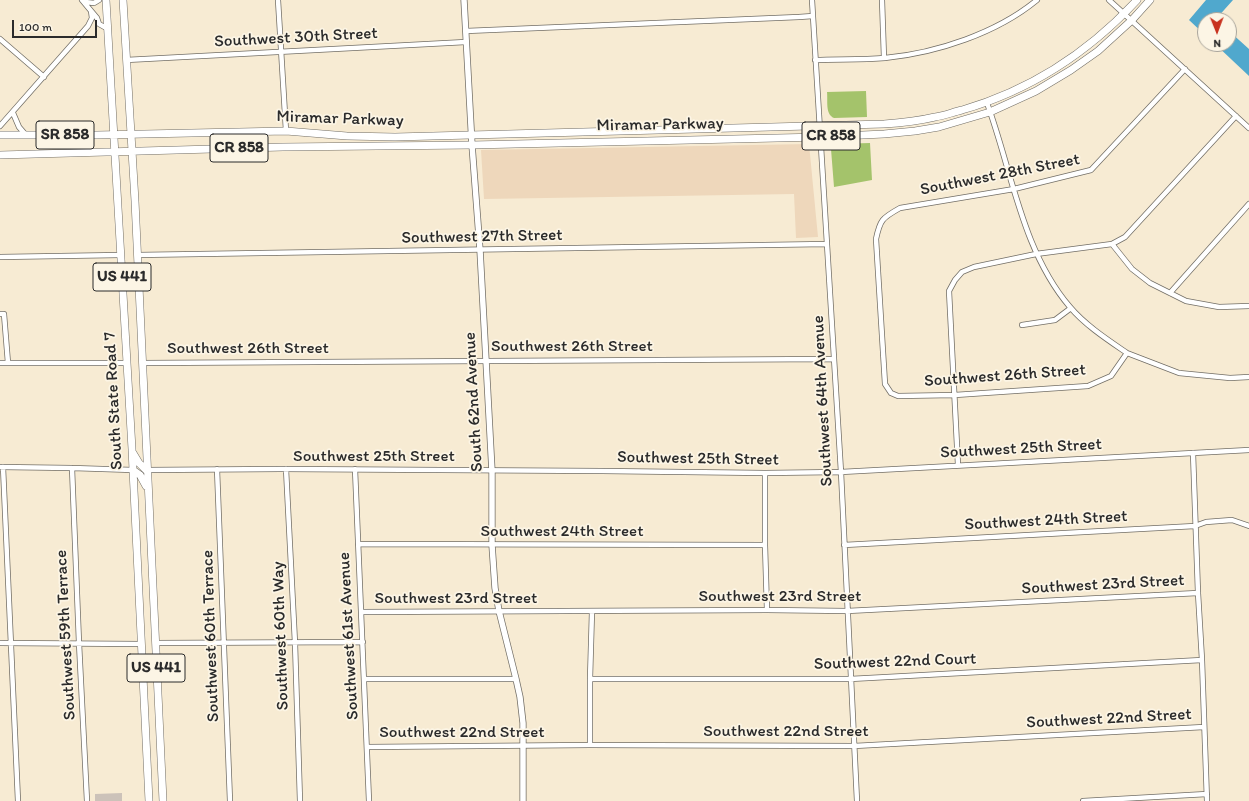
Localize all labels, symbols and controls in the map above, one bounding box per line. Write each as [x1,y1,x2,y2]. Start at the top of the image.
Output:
scale bar [14,12,99,38]
north arrow [1197,12,1237,52]
text: 100 m [19,20,52,34]
street label: Southwest 30th Street [214,24,378,52]
text: N [1213,37,1221,50]
street label: Miramar Parkway [276,107,404,131]
street label: Miramar Parkway [596,114,724,136]
road number: SR 858 [36,121,94,149]
road number: CR 858 [802,122,860,150]
road number: CR 858 [210,134,268,162]
street label: Southwest 28th Street [918,150,1082,200]
street label: Southwest 27th Street [401,225,563,249]
road number: US 441 [93,263,151,291]
street label: Southwest 64th Avenue [808,315,838,487]
street label: South State Road 7 [100,331,128,471]
street label: South 62nd Avenue [460,332,488,472]
street label: Southwest 26th Street [491,337,653,357]
street label: Southwest 26th Street [167,339,329,359]
street label: Southwest 26th Street [924,360,1086,392]
street label: Southwest 25th Street [940,435,1102,463]
street label: Southwest 25th Street [293,447,455,467]
street label: Southwest 25th Street [617,447,779,471]
street label: Southwest 24th Street [964,507,1128,535]
street label: Southwest 24th Street [480,522,644,542]
street label: Southwest 59th Terrace [51,549,81,721]
street label: Southwest 60th Terrace [198,550,224,722]
street label: Southwest 61st Avenue [334,552,364,720]
street label: Southwest 60th Way [268,561,294,711]
street label: Southwest 23rd Street [1021,571,1185,599]
street label: Southwest 23rd Street [699,587,861,607]
street label: Southwest 23rd Street [375,589,537,609]
street label: Southwest 22nd Court [813,649,977,675]
road number: US 441 [127,654,185,682]
street label: Southwest 22nd Street [1026,704,1192,734]
street label: Southwest 22nd Street [703,722,869,742]
street label: Southwest 22nd Street [379,723,545,743]

